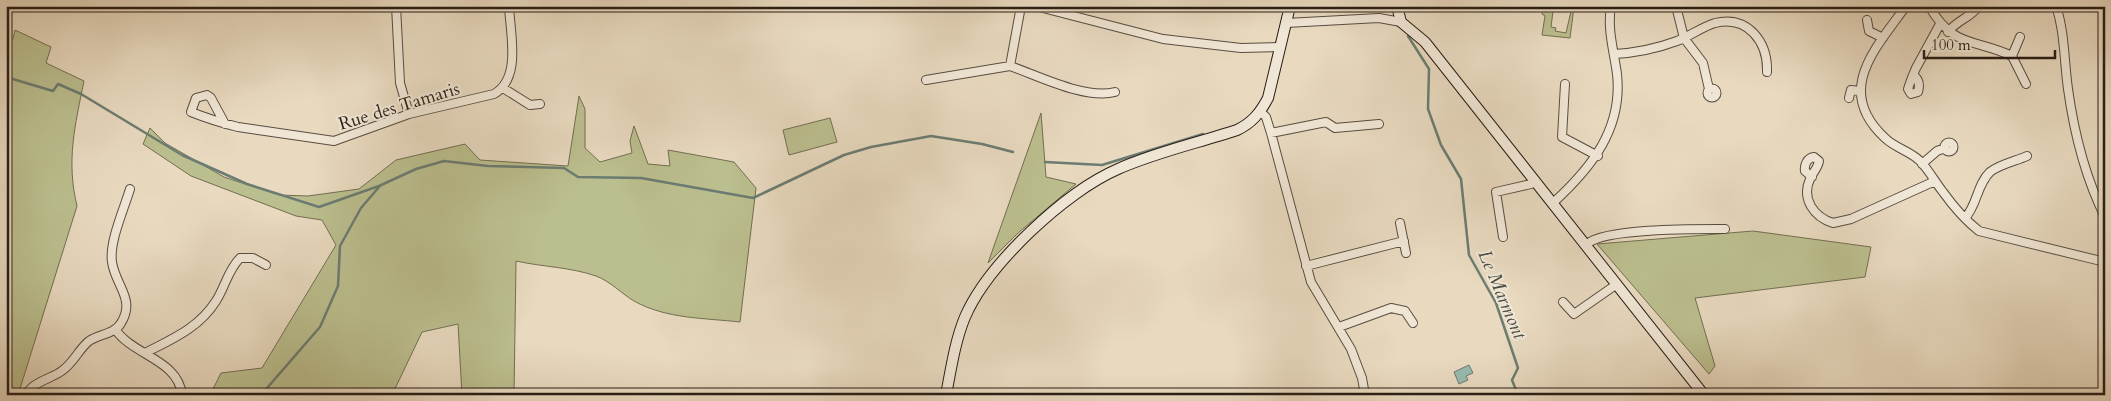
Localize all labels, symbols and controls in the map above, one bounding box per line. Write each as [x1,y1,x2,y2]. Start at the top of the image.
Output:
scale bar [1924,28,2055,60]
text: 100 m [1931,35,1971,55]
street label: Rue des Tamaris [335,76,463,137]
water label: Le Marmont [1472,246,1533,344]

